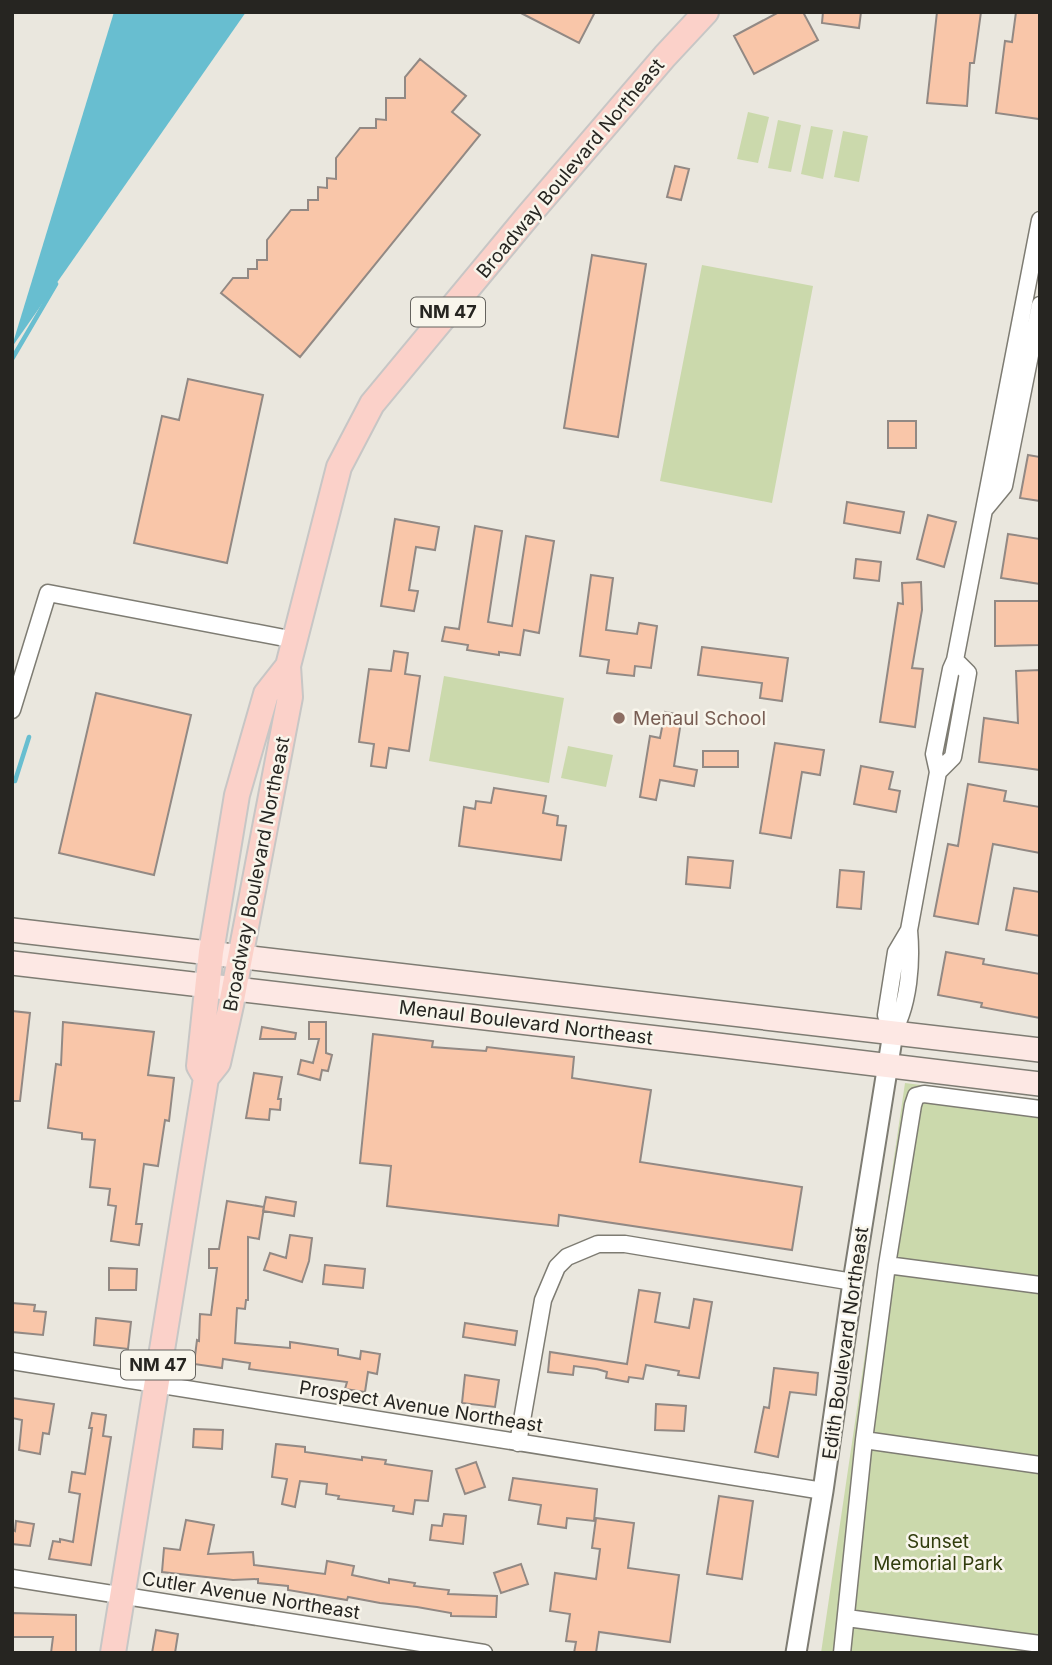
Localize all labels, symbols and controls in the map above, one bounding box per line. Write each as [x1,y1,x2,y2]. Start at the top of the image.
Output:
street label: Broadway Boulevard Northeast [472,54,669,283]
road number: NM 47 [411,298,485,326]
place label: Menaul School [633,707,766,730]
marker: Menaul School [611,710,627,726]
street label: Broadway Boulevard Northeast [219,735,294,1013]
street label: Menaul Boulevard Northeast [398,996,654,1049]
street label: Edith Boulevard Northeast [818,1225,873,1461]
road number: NM 47 [121,1350,195,1380]
street label: Prospect Avenue Northeast [297,1376,544,1437]
park label: Sunset Memorial Park [873,1530,1003,1575]
street label: Cutler Avenue Northeast [140,1567,362,1624]

